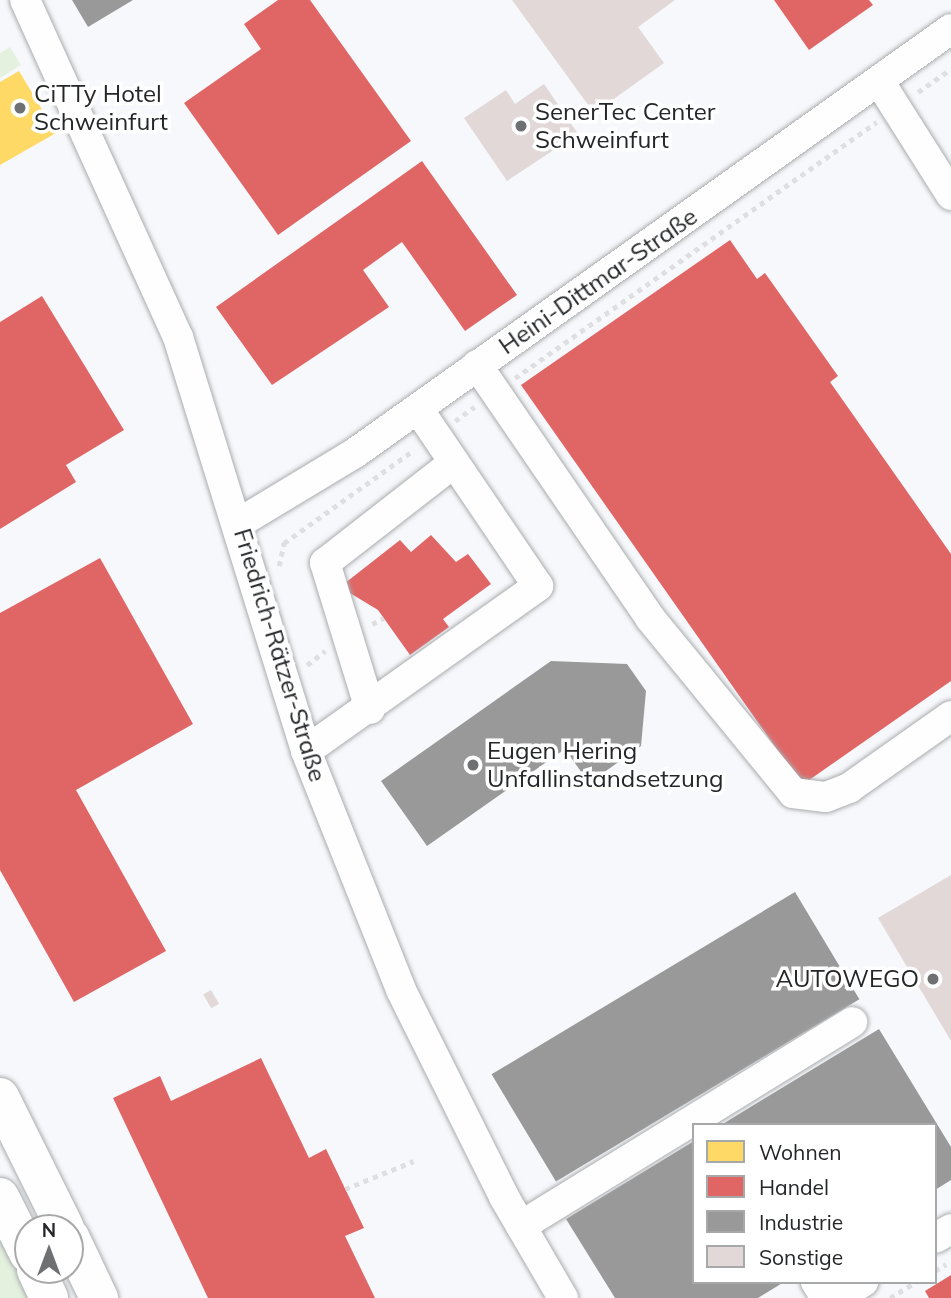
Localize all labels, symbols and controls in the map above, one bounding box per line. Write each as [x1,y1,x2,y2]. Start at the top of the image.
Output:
place label: CiTTy Hotel Schweinfurt [34,80,168,136]
place label: SenerTec Center Schweinfurt [535,98,715,154]
marker: CiTTy Hotel Schweinfurt [12,100,28,116]
marker: SenerTec Center Schweinfurt [513,118,529,134]
street label: Heini-Dittmar-Straße [493,202,703,360]
street label: Friedrich-Rätzer-Straße [228,525,332,785]
place label: Eugen Hering Unfallinstandsetzung [487,737,723,793]
marker: Eugen Hering Unfallinstandsetzung [465,757,481,773]
place label: AUTOWEGO [776,965,919,993]
marker: AUTOWEGO [925,971,941,987]
legend [692,1123,937,1284]
text: Wohnen [759,1139,841,1165]
text: Handel [759,1174,829,1200]
text: Industrie [759,1209,843,1235]
north arrow [14,1214,84,1284]
text: N [42,1218,56,1242]
text: Sonstige [759,1244,843,1270]

